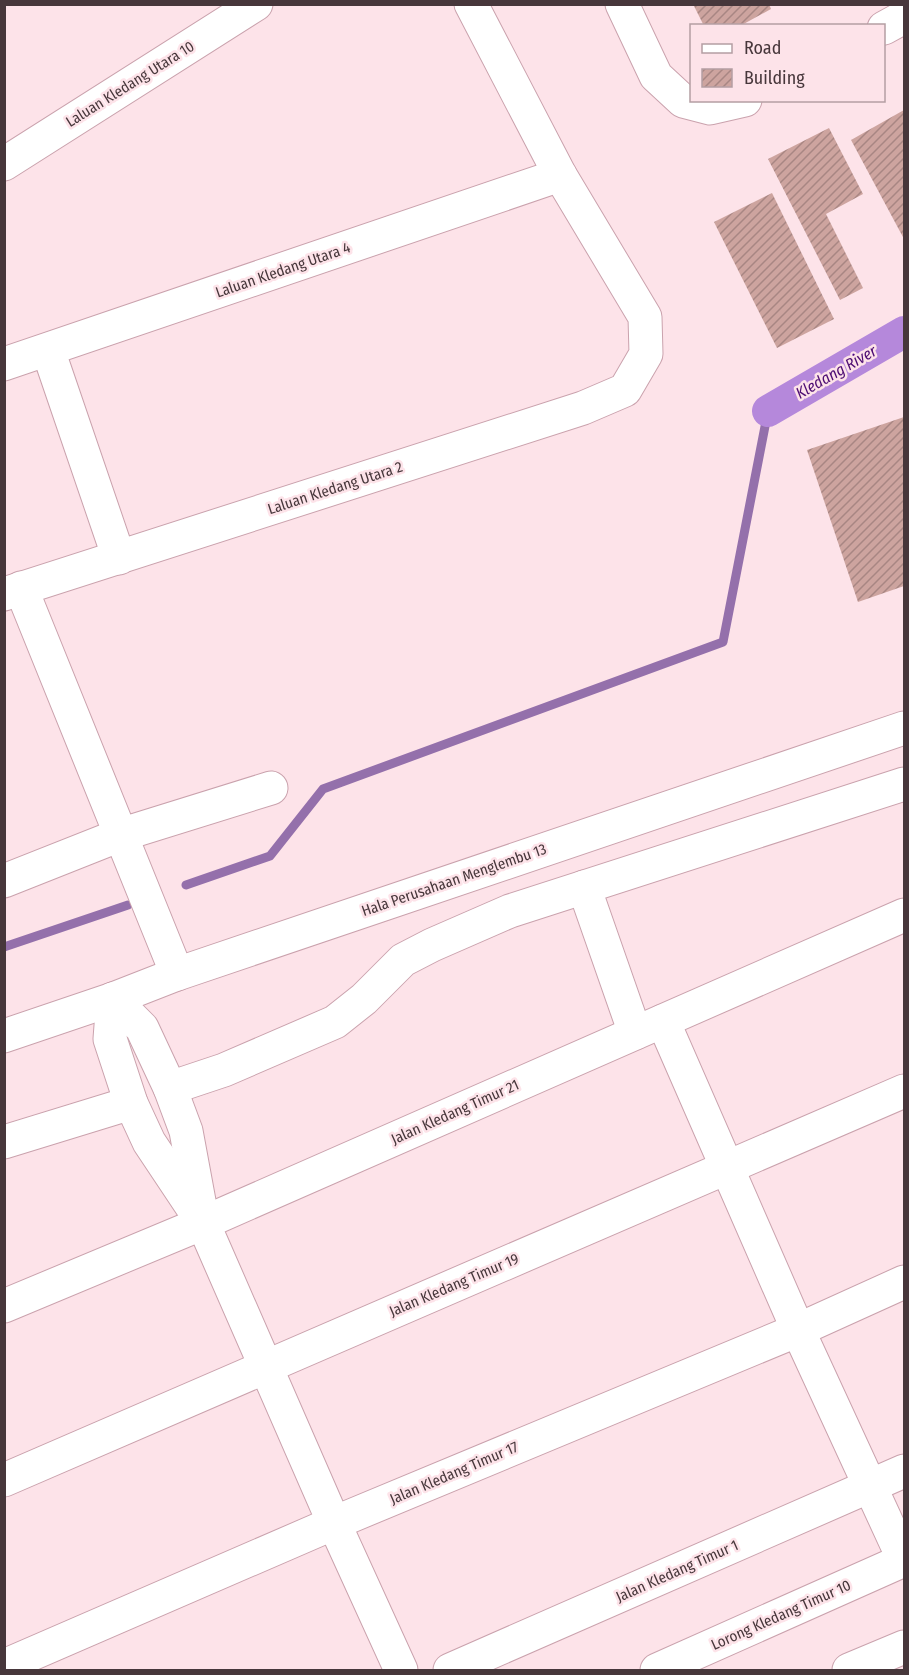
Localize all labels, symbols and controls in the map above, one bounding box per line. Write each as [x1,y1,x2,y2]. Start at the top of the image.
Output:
legend [690,24,885,102]
street label: Laluan Kledang Utara 10 [63,37,197,131]
text: Road [744,37,781,59]
text: Building [744,67,805,89]
street label: Laluan Kledang Utara 4 [213,238,353,302]
water label: Kledang River [792,341,880,403]
street label: Laluan Kledang Utara 2 [265,458,405,518]
street label: Hala Perusahaan Menglembu 13 [359,840,549,920]
street label: Jalan Kledang Timur 21 [388,1076,522,1148]
street label: Jalan Kledang Timur 19 [386,1250,522,1320]
street label: Jalan Kledang Timur 17 [387,1438,521,1508]
street label: Jalan Kledang Timur 1 [613,1536,741,1606]
street label: Lorong Kledang Timur 10 [708,1576,854,1654]

